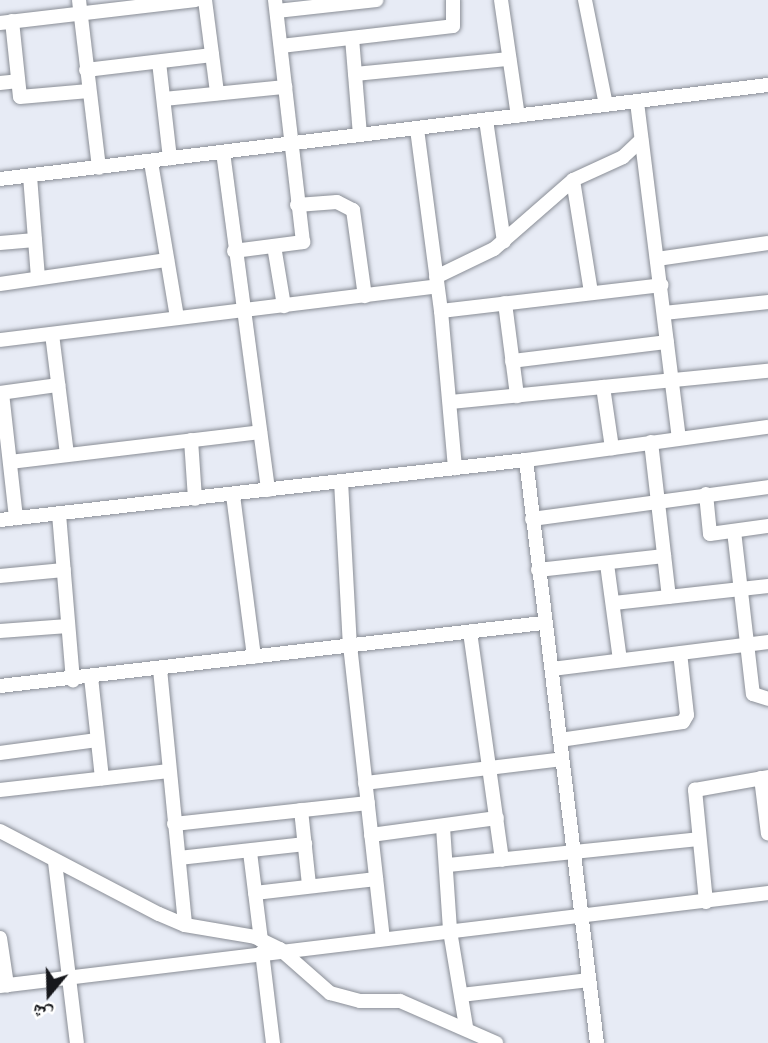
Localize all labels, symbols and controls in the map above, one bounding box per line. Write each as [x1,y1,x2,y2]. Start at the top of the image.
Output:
north arrow [14,959,84,1029]
text: ش [29,1000,55,1028]

